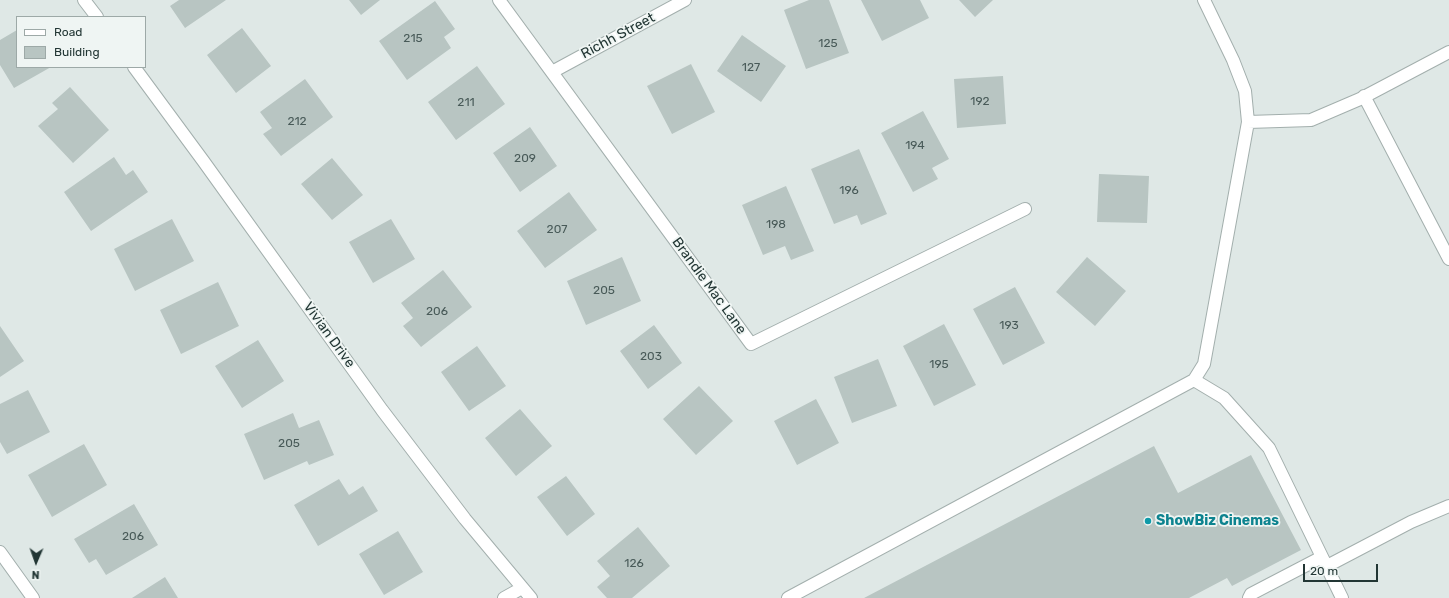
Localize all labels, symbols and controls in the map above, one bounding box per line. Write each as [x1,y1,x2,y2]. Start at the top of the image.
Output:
street label: Richh Street [578,10,658,62]
legend [16,16,146,68]
text: Road [54,25,82,39]
house number: 215 [403,32,423,46]
house number: 125 [818,37,838,51]
text: Building [54,45,100,59]
house number: 127 [742,61,760,75]
house number: 192 [970,95,990,109]
house number: 211 [457,96,475,110]
house number: 212 [287,115,307,129]
house number: 194 [905,139,925,153]
house number: 209 [514,152,536,166]
house number: 196 [839,184,859,198]
house number: 198 [766,218,786,232]
house number: 207 [547,223,567,237]
street label: Brandie Mac Lane [668,234,750,338]
house number: 205 [593,284,615,298]
street label: Vivian Drive [300,299,358,371]
house number: 206 [426,305,448,319]
house number: 193 [999,319,1019,333]
house number: 203 [640,350,662,364]
house number: 195 [929,358,949,372]
house number: 205 [278,437,300,451]
place label: ShowBiz Cinemas [1156,513,1279,529]
marker: ShowBiz Cinemas [1143,516,1153,526]
house number: 206 [122,530,144,544]
north arrow [16,542,56,582]
scale bar [1305,556,1380,582]
house number: 126 [624,557,644,571]
text: 20 m [1310,564,1338,578]
text: N [31,568,40,581]

